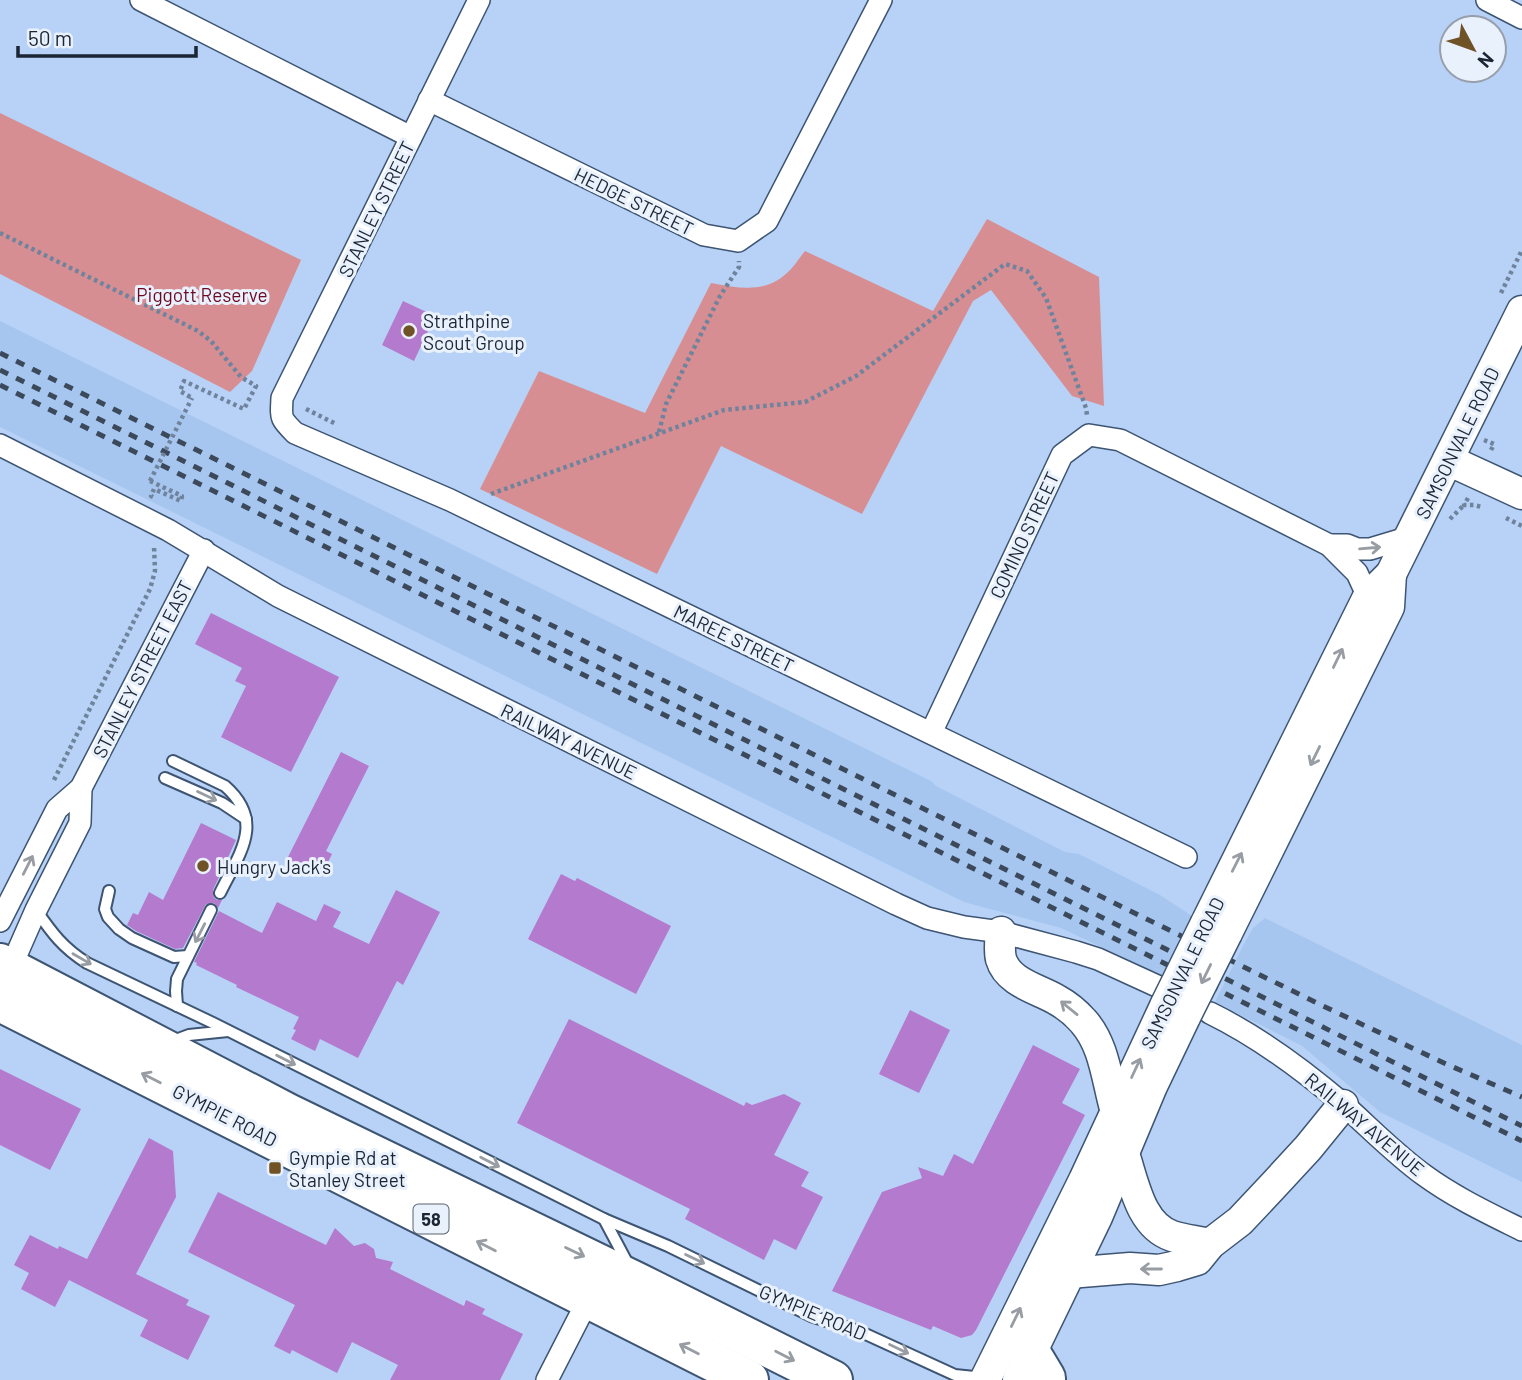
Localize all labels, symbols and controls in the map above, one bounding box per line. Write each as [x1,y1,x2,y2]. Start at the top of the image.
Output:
scale bar [18,14,196,58]
north arrow [1438,14,1508,84]
text: 50 m [28,25,72,50]
text: N [1473,48,1499,73]
street label: STANLEY STREET [333,137,419,281]
street label: HEDGE STREET [571,162,697,240]
park label: Piggott Reserve [136,283,268,306]
place label: Strathpine Scout Group [423,309,525,354]
marker: Strathpine Scout Group [401,323,417,339]
street label: SAMSONVALE ROAD [1410,363,1504,523]
street label: COMINO STREET [985,468,1063,602]
one-way arrow [1358,541,1381,554]
street label: STANLEY STREET EAST [87,576,197,762]
street label: MAREE STREET [670,599,798,677]
one-way arrow [1331,648,1345,669]
street label: RAILWAY AVENUE [497,698,641,784]
one-way arrow [1307,745,1321,766]
one-way arrow [196,790,217,803]
one-way arrow [1231,852,1245,873]
one-way arrow [22,855,36,875]
place label: Hungry Jack's [217,855,331,878]
marker: Hungry Jack's [195,858,211,874]
street label: SAMSONVALE ROAD [1135,893,1229,1053]
one-way arrow [192,922,206,943]
one-way arrow [72,952,92,966]
one-way arrow [1199,963,1213,984]
one-way arrow [1060,1001,1078,1016]
one-way arrow [275,1054,296,1068]
one-way arrow [1130,1058,1144,1079]
street label: RAILWAY AVENUE [1301,1068,1429,1180]
one-way arrow [141,1071,162,1085]
street label: GYMPIE ROAD [169,1079,281,1151]
place label: Gympie Rd at Stanley Street [289,1146,406,1191]
one-way arrow [479,1156,500,1170]
marker: Gympie Rd at Stanley Street [267,1160,283,1176]
road number: 58 [414,1204,448,1234]
one-way arrow [476,1239,497,1253]
one-way arrow [564,1246,585,1259]
one-way arrow [684,1253,705,1267]
one-way arrow [1140,1262,1163,1276]
street label: GYMPIE ROAD [756,1279,870,1345]
one-way arrow [1010,1307,1024,1328]
one-way arrow [679,1342,700,1355]
one-way arrow [888,1343,909,1357]
one-way arrow [775,1350,795,1364]

